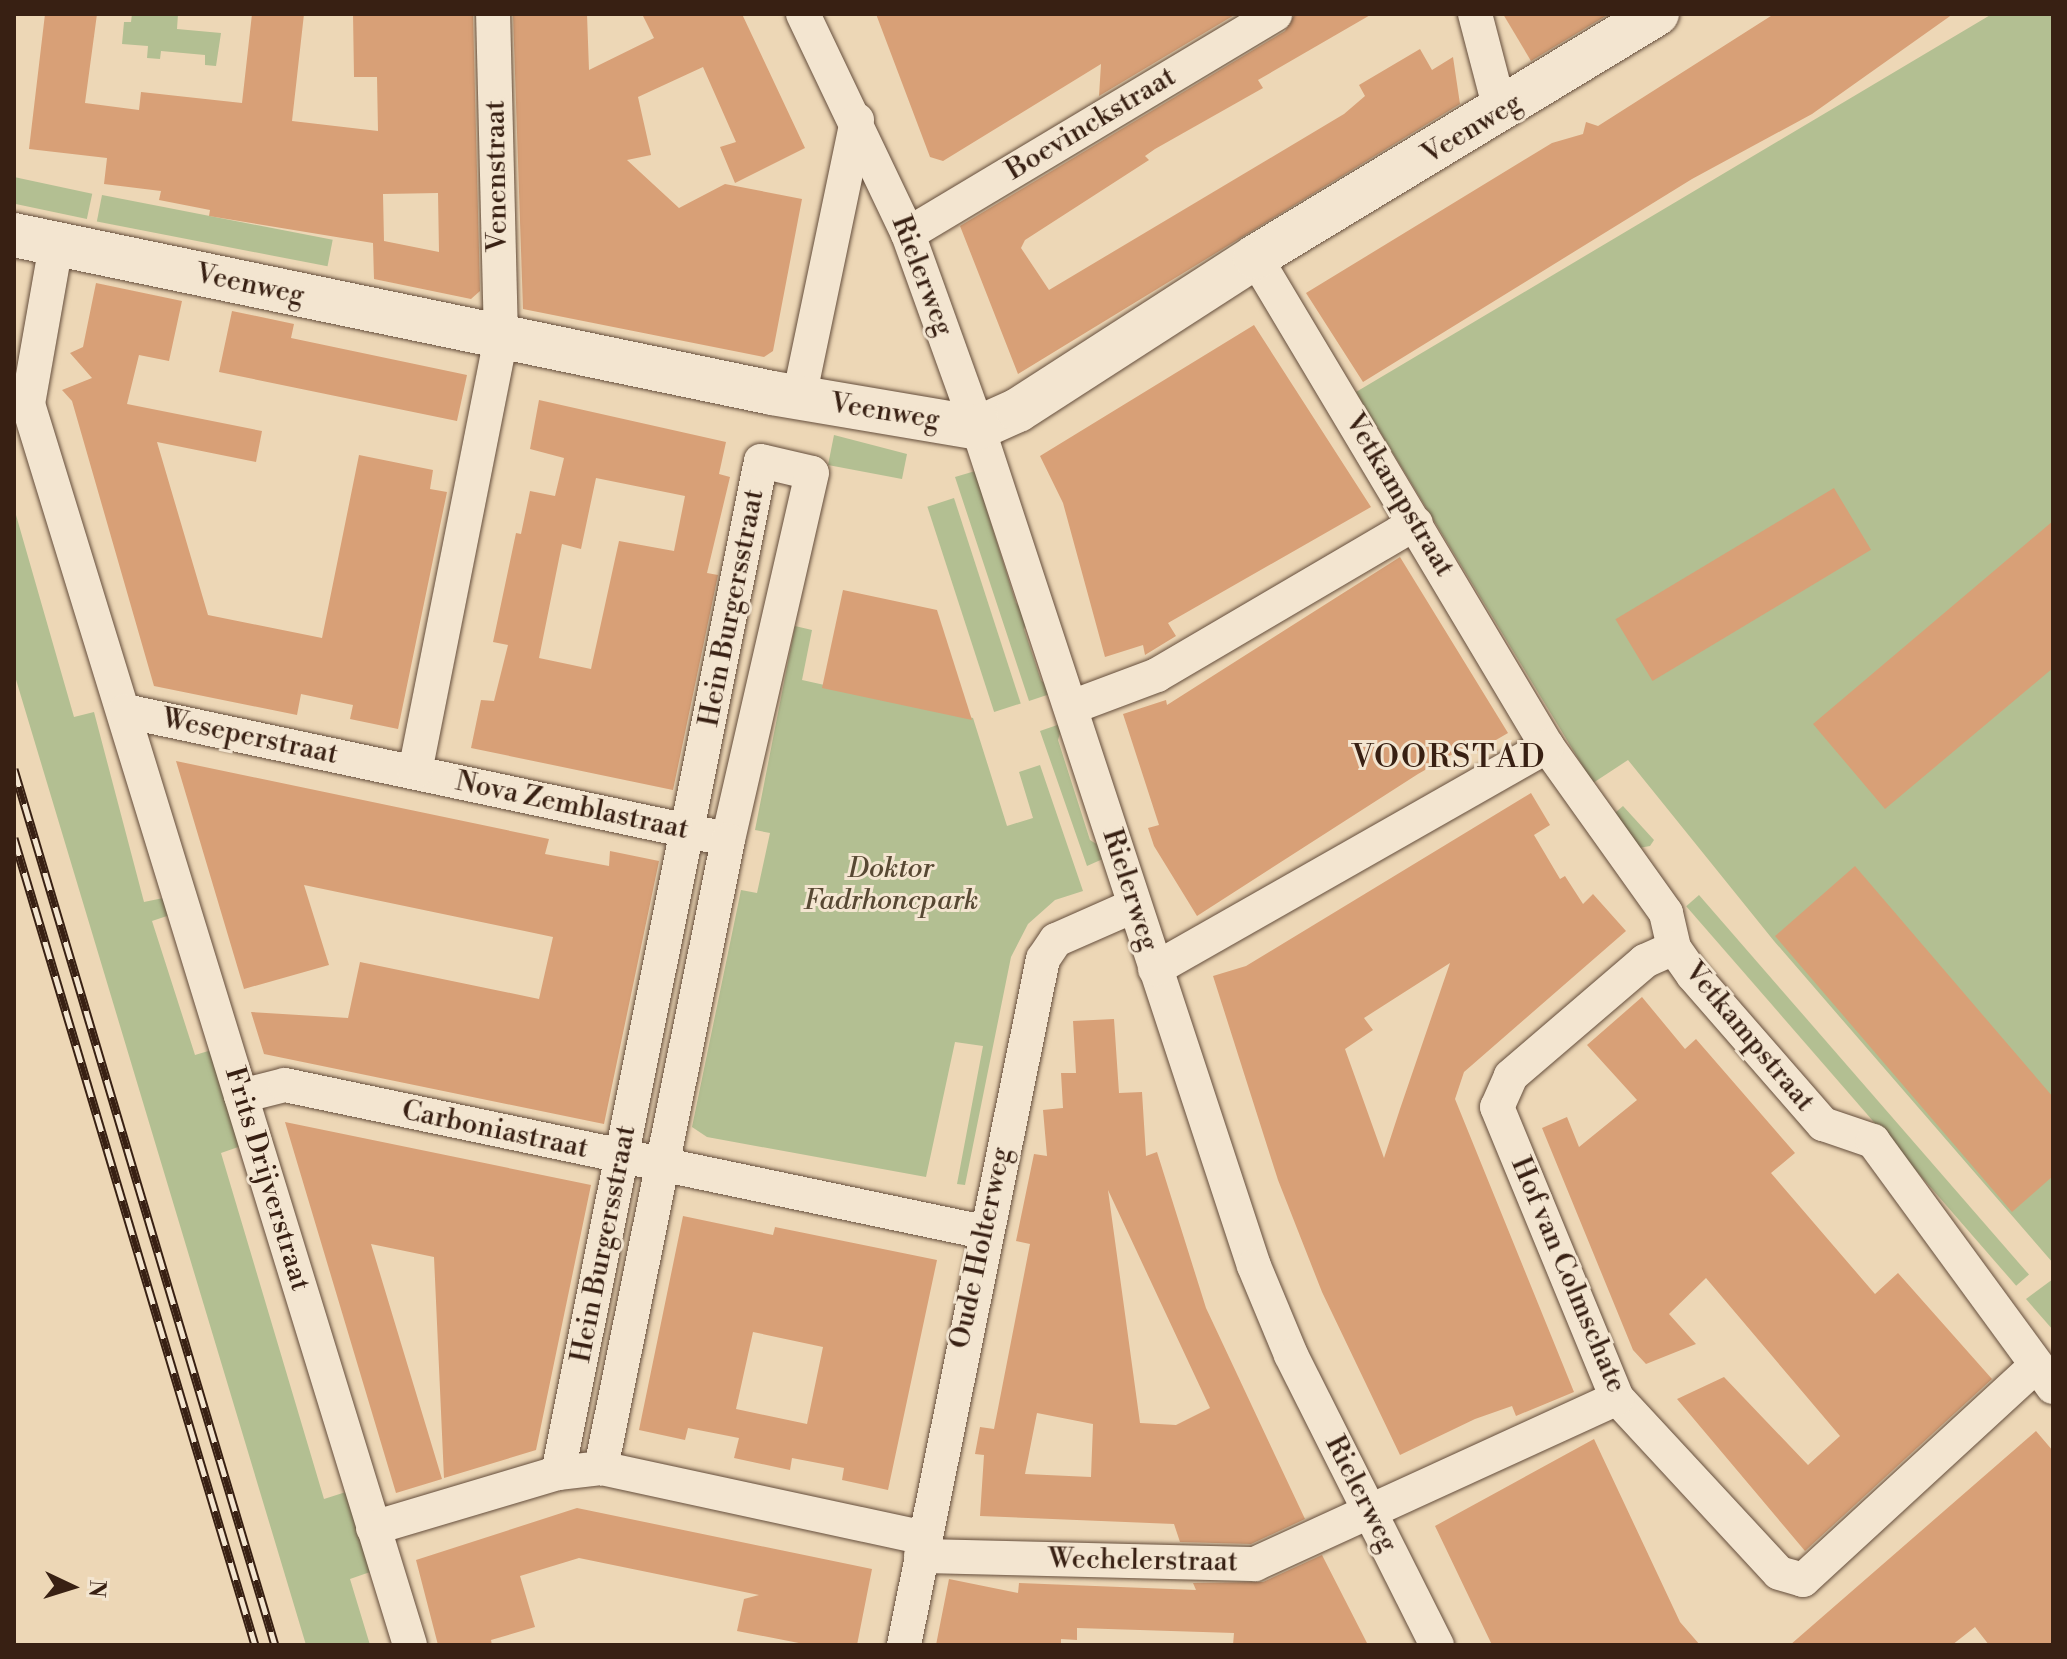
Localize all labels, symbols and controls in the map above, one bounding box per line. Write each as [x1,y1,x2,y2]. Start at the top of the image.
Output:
street label: Boevinckstraat [1000,60,1182,188]
street label: Veenweg [1416,86,1528,172]
street label: Venenstraat [479,100,515,252]
street label: Rielerweg [884,211,960,341]
street label: Veenweg [193,257,307,313]
street label: Veenweg [828,387,942,437]
street label: Vetkampstraat [1337,407,1461,583]
street label: Hein Burgersstraat [693,486,771,730]
street label: Weseperstraat [159,702,341,772]
district label: VOORSTAD [1351,738,1547,776]
street label: Nova Zemblastraat [452,765,692,847]
street label: Rielerweg [1095,825,1165,955]
park label: Doktor Fadrhoncpark [804,852,978,918]
street label: Vetkampstraat [1677,955,1821,1119]
street label: Frits Drijverstraat [217,1063,317,1295]
street label: Carboniastraat [399,1094,591,1166]
street label: Hein Burgersstraat [565,1122,643,1366]
street label: Oude Holterweg [943,1144,1019,1352]
street label: Hof van Colmschate [1503,1152,1633,1398]
street label: Rielerweg [1317,1430,1405,1558]
street label: Wechelerstraat [1048,1543,1238,1579]
north arrow [32,1547,112,1627]
text: N [82,1579,111,1598]

